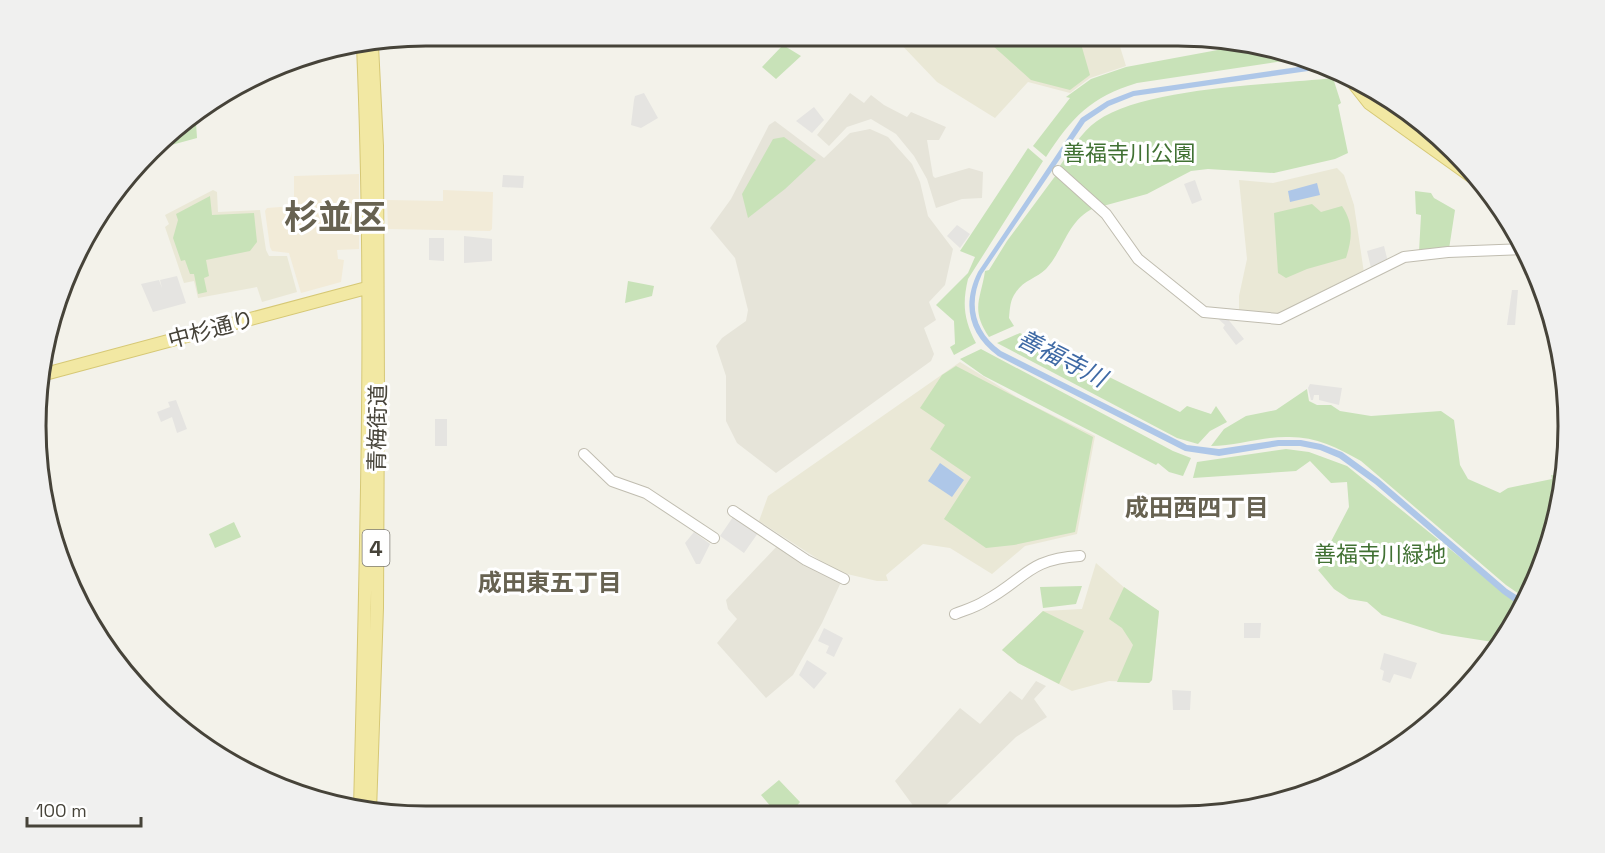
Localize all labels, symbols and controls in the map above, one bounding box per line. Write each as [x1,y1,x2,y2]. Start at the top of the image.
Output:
park label: 善福寺川公園 [1063,139,1195,167]
district label: 杉並区 [284,196,386,239]
street label: 中杉通り [165,304,257,354]
water label: 善福寺川 [1012,322,1114,395]
street label: 青梅街道 [362,384,392,472]
district label: 成田西四丁目 [1125,492,1269,523]
road number: 4 [362,530,389,566]
park label: 善福寺川緑地 [1314,540,1446,568]
district label: 成田東五丁目 [478,567,622,598]
scale bar [27,790,141,828]
text: 100 m [36,799,87,822]

